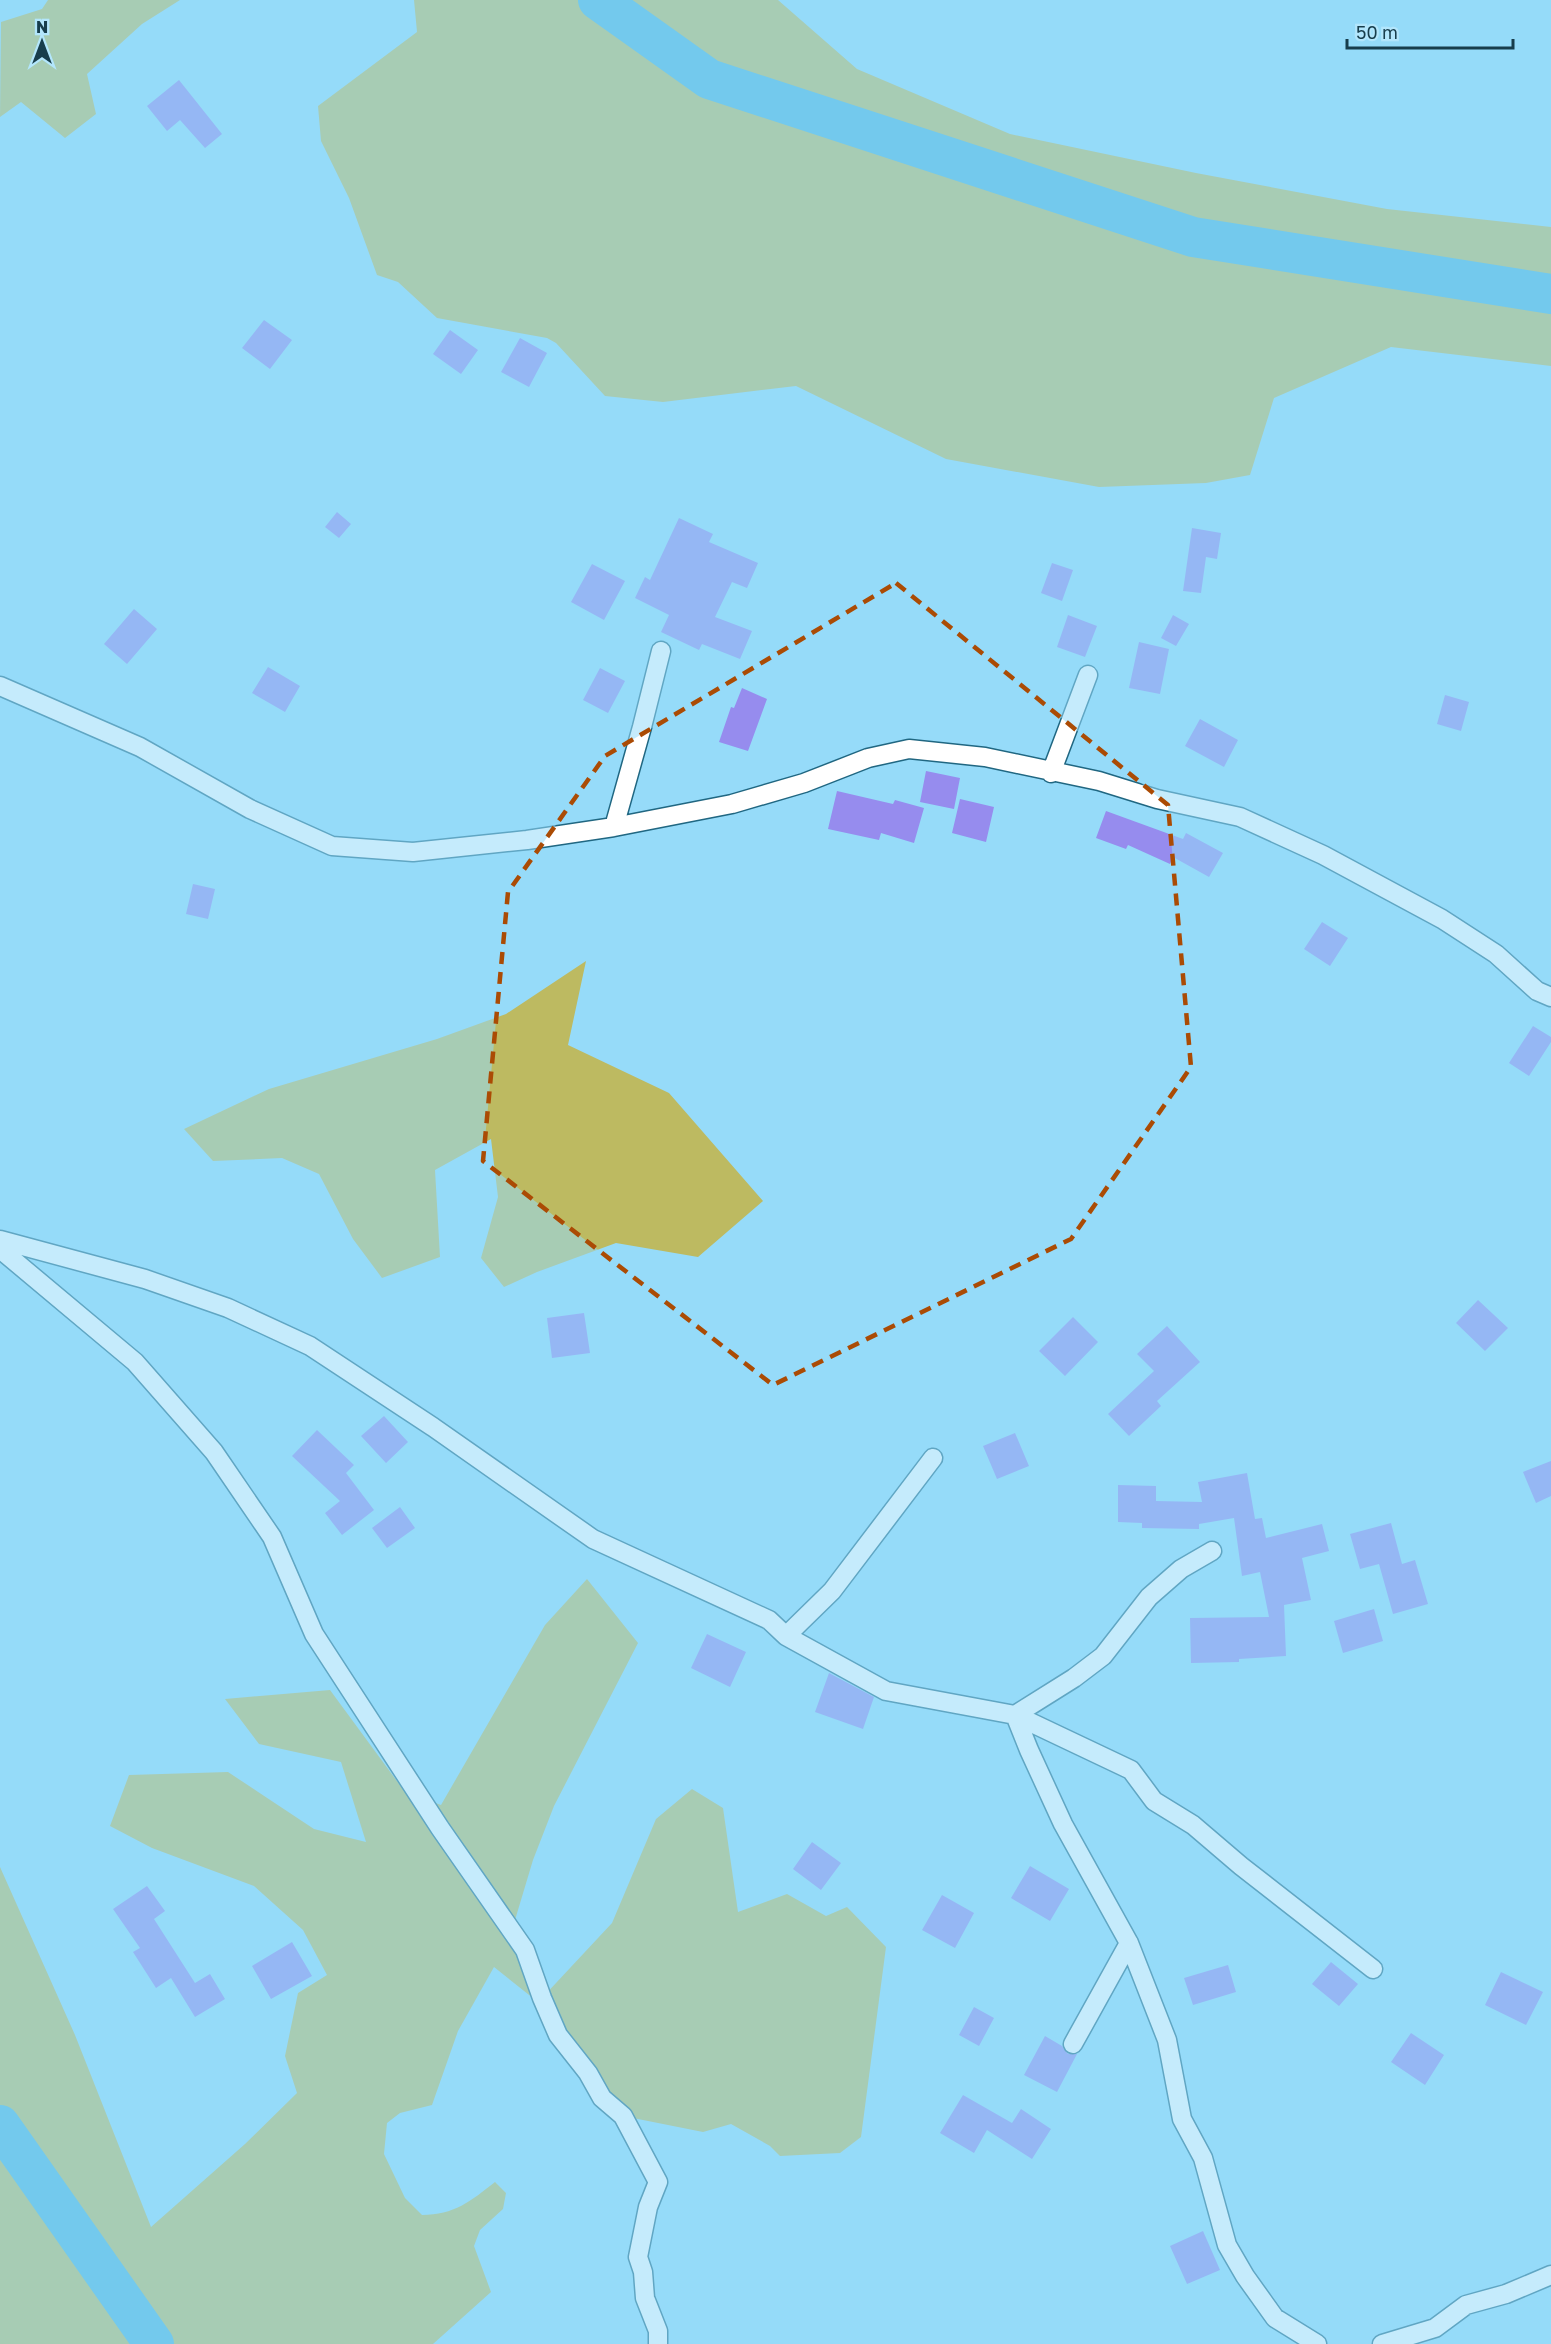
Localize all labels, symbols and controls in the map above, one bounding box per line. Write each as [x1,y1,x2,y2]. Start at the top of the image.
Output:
north arrow [12,12,72,72]
scale bar [1347,12,1514,50]
text: N [36,17,48,37]
text: 50 m [1356,21,1398,43]

